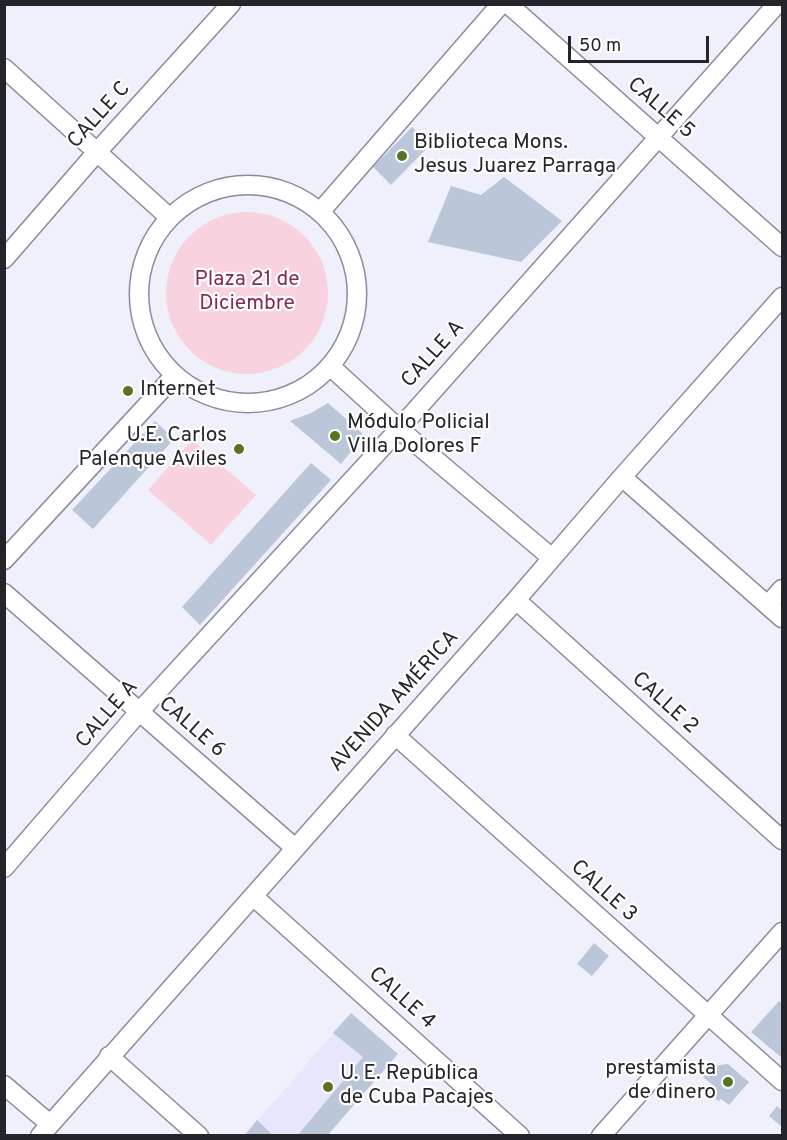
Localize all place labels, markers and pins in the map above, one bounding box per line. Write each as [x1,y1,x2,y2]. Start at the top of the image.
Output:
place label: Biblioteca Mons. Jesus Juarez Parraga [414,131,616,181]
marker: Biblioteca Mons. Jesus Juarez Parraga [395,149,409,163]
place label: Internet [140,378,216,404]
marker: Internet [121,384,135,398]
place label: Módulo Policial Villa Dolores F [347,411,490,461]
place label: U.E. Carlos Palenque Aviles [78,424,227,474]
marker: Módulo Policial Villa Dolores F [328,429,342,443]
marker: U.E. Carlos Palenque Aviles [232,442,246,456]
place label: prestamista de dinero [605,1057,716,1107]
place label: U. E. República de Cuba Pacajes [340,1062,494,1112]
marker: prestamista de dinero [721,1075,735,1089]
marker: U. E. República de Cuba Pacajes [321,1080,335,1094]

